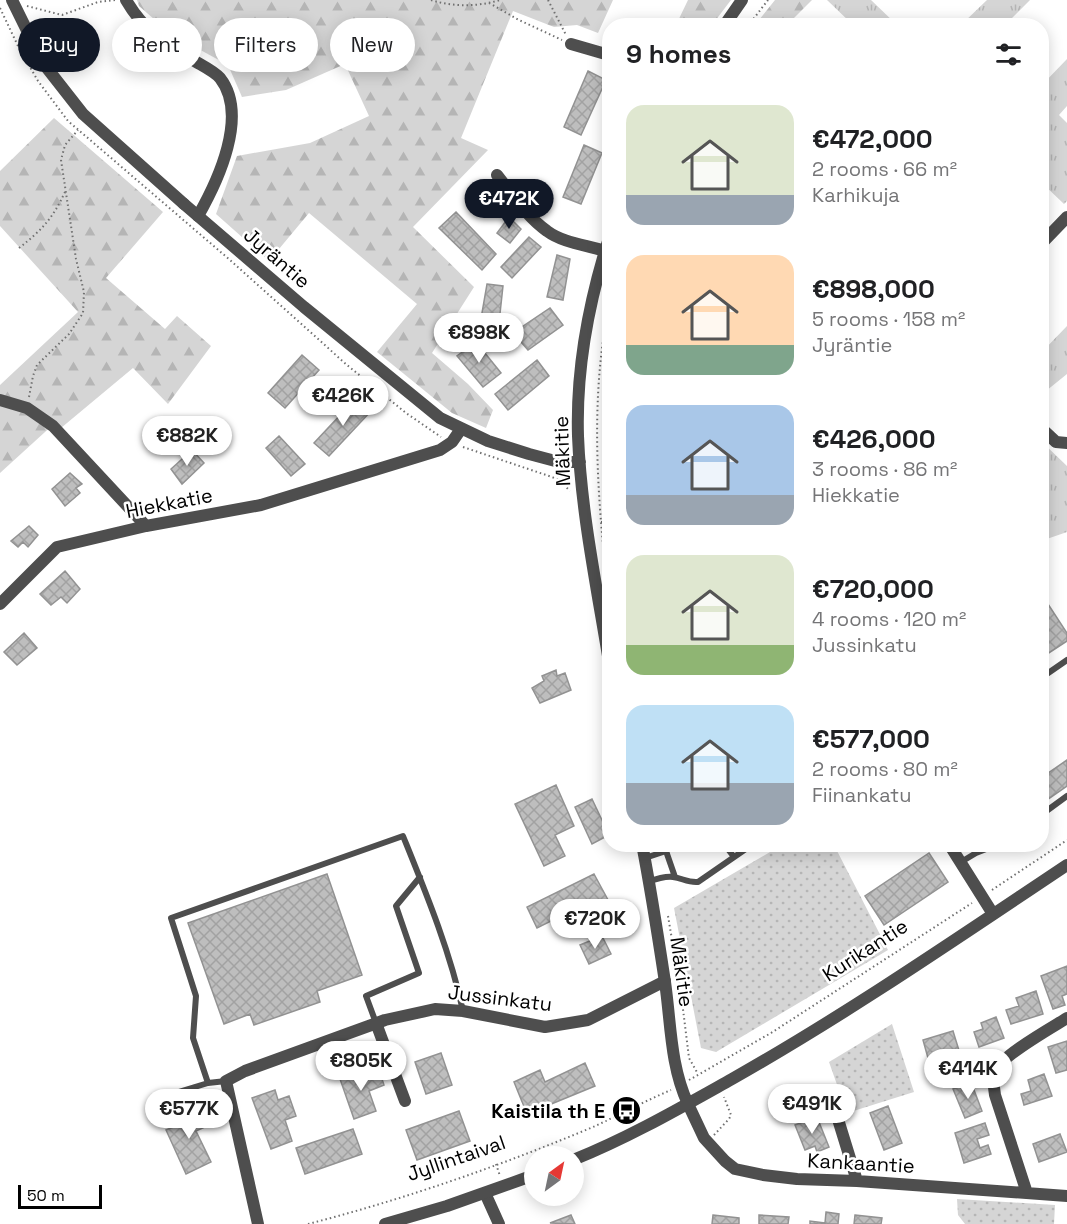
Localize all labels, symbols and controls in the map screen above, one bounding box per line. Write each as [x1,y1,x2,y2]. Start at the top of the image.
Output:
chip: Buy [18,18,100,72]
chip: Rent [112,18,202,72]
chip: Filters [214,18,318,72]
chip: New [330,18,415,72]
text: 9 homes [626,37,731,71]
icon: filters [992,38,1025,71]
text: €472,000 [812,122,933,156]
icon: home [674,129,746,201]
text: 2 rooms · 66 m² [812,156,957,182]
pin: €472K [467,179,551,230]
text: Karhikuja [812,182,900,208]
text: €472K [479,185,539,211]
street label: Jyräntie [238,222,316,294]
text: €898,000 [812,272,935,306]
icon: home [674,279,746,351]
text: 5 rooms · 158 m² [812,306,965,332]
pin: €898K [437,313,521,364]
text: €898K [448,319,510,345]
text: Jyräntie [812,332,892,358]
pin: €426K [301,376,385,427]
text: €426K [311,382,375,408]
street label: Mäkitie [548,415,576,487]
pin: €882K [145,416,229,467]
text: €882K [156,422,218,448]
text: €426,000 [812,422,936,456]
icon: home [674,429,746,501]
text: 3 rooms · 86 m² [812,456,957,482]
street label: Hiekkatie [123,482,215,524]
text: Hiekkatie [812,482,900,508]
text: €720,000 [812,572,934,606]
icon: home [674,579,746,651]
text: 4 rooms · 120 m² [812,606,966,632]
text: Jussinkatu [812,632,917,658]
text: €577,000 [812,722,930,756]
icon: home [674,729,746,801]
text: 2 rooms · 80 m² [812,756,958,782]
text: Fiinankatu [812,782,911,808]
pin: €720K [553,899,637,950]
text: €720K [564,905,626,931]
street label: Kurikantie [817,913,913,987]
street label: Mäkitie [664,935,700,1009]
street label: Jussinkatu [446,979,554,1017]
pin: €805K [319,1041,403,1092]
text: €805K [329,1047,393,1073]
pin: €414K [926,1049,1010,1100]
text: €414K [938,1055,998,1081]
pin: €491K [770,1084,854,1135]
pin: €577K [147,1089,231,1140]
text: €491K [782,1090,842,1116]
text: €577K [159,1095,219,1121]
bus stop icon: Kaistila th E [610,1095,642,1127]
place label: Kaistila th E [491,1098,605,1124]
street label: Jyllintaival [403,1129,509,1187]
north arrow [524,1146,584,1206]
map controls [524,1146,584,1206]
street label: Kankaantie [807,1147,915,1179]
scale bar [18,1182,102,1210]
text: 50 m [27,1185,65,1206]

